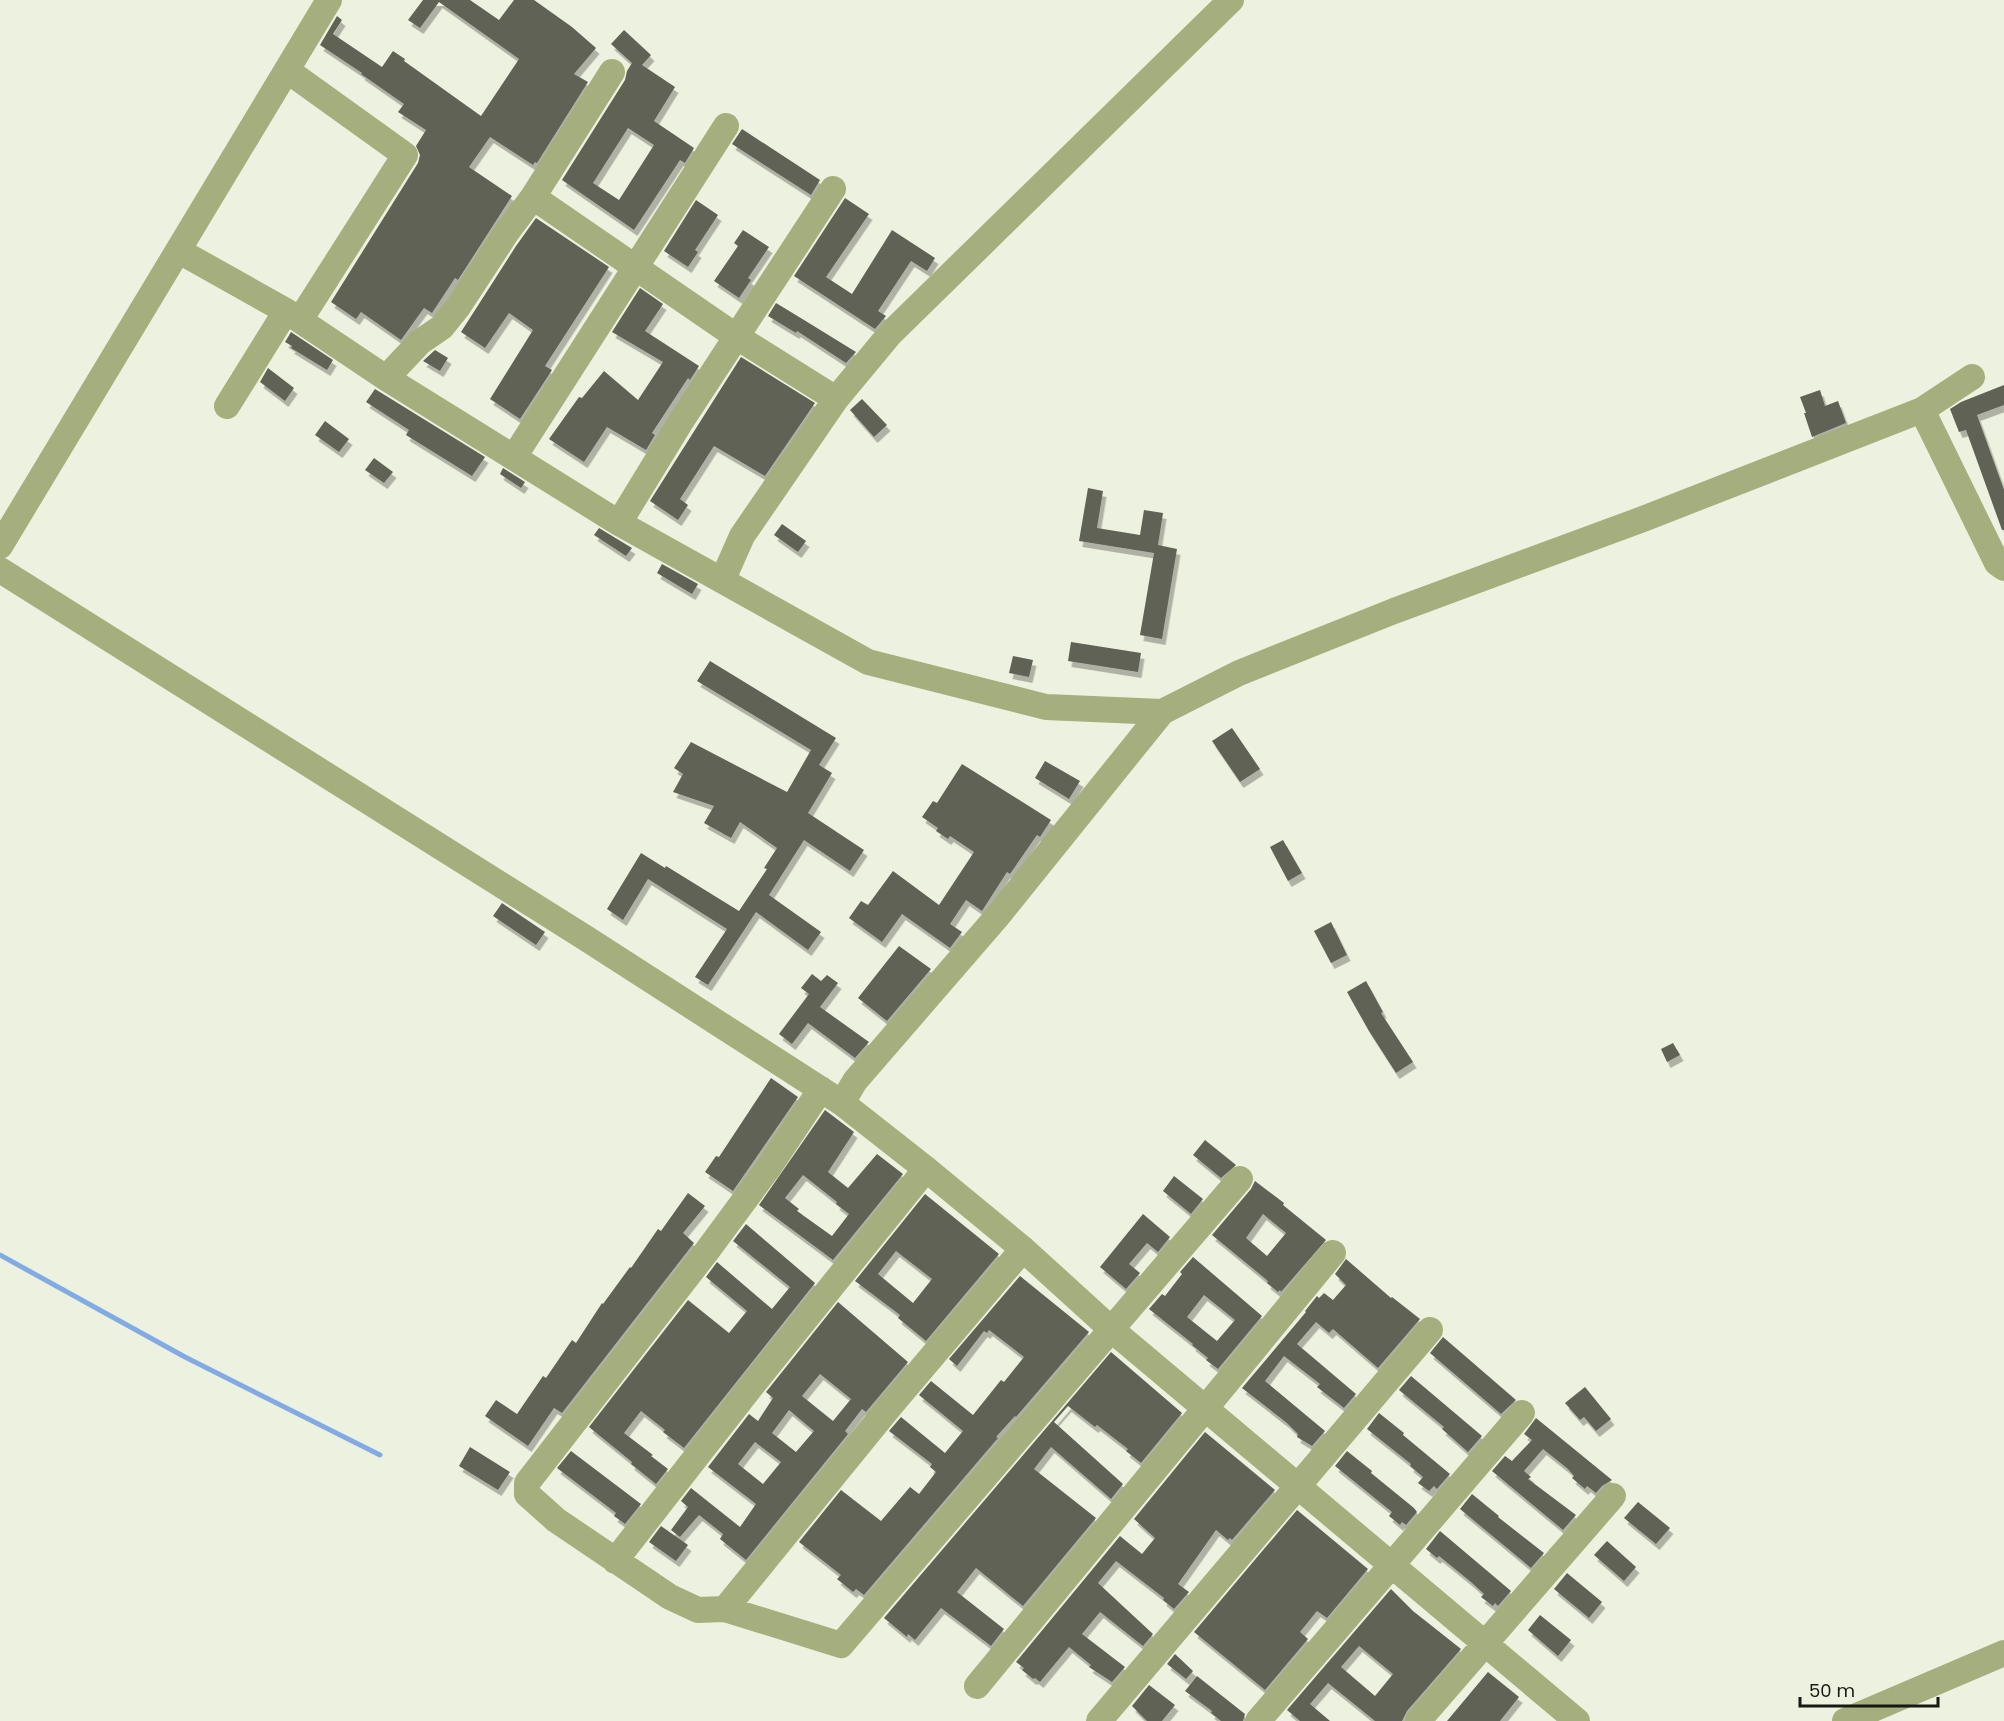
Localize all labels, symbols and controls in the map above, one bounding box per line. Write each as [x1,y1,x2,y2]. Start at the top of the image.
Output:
scale bar [1800,1670,1938,1708]
text: 50 m [1809,1678,1855,1703]

